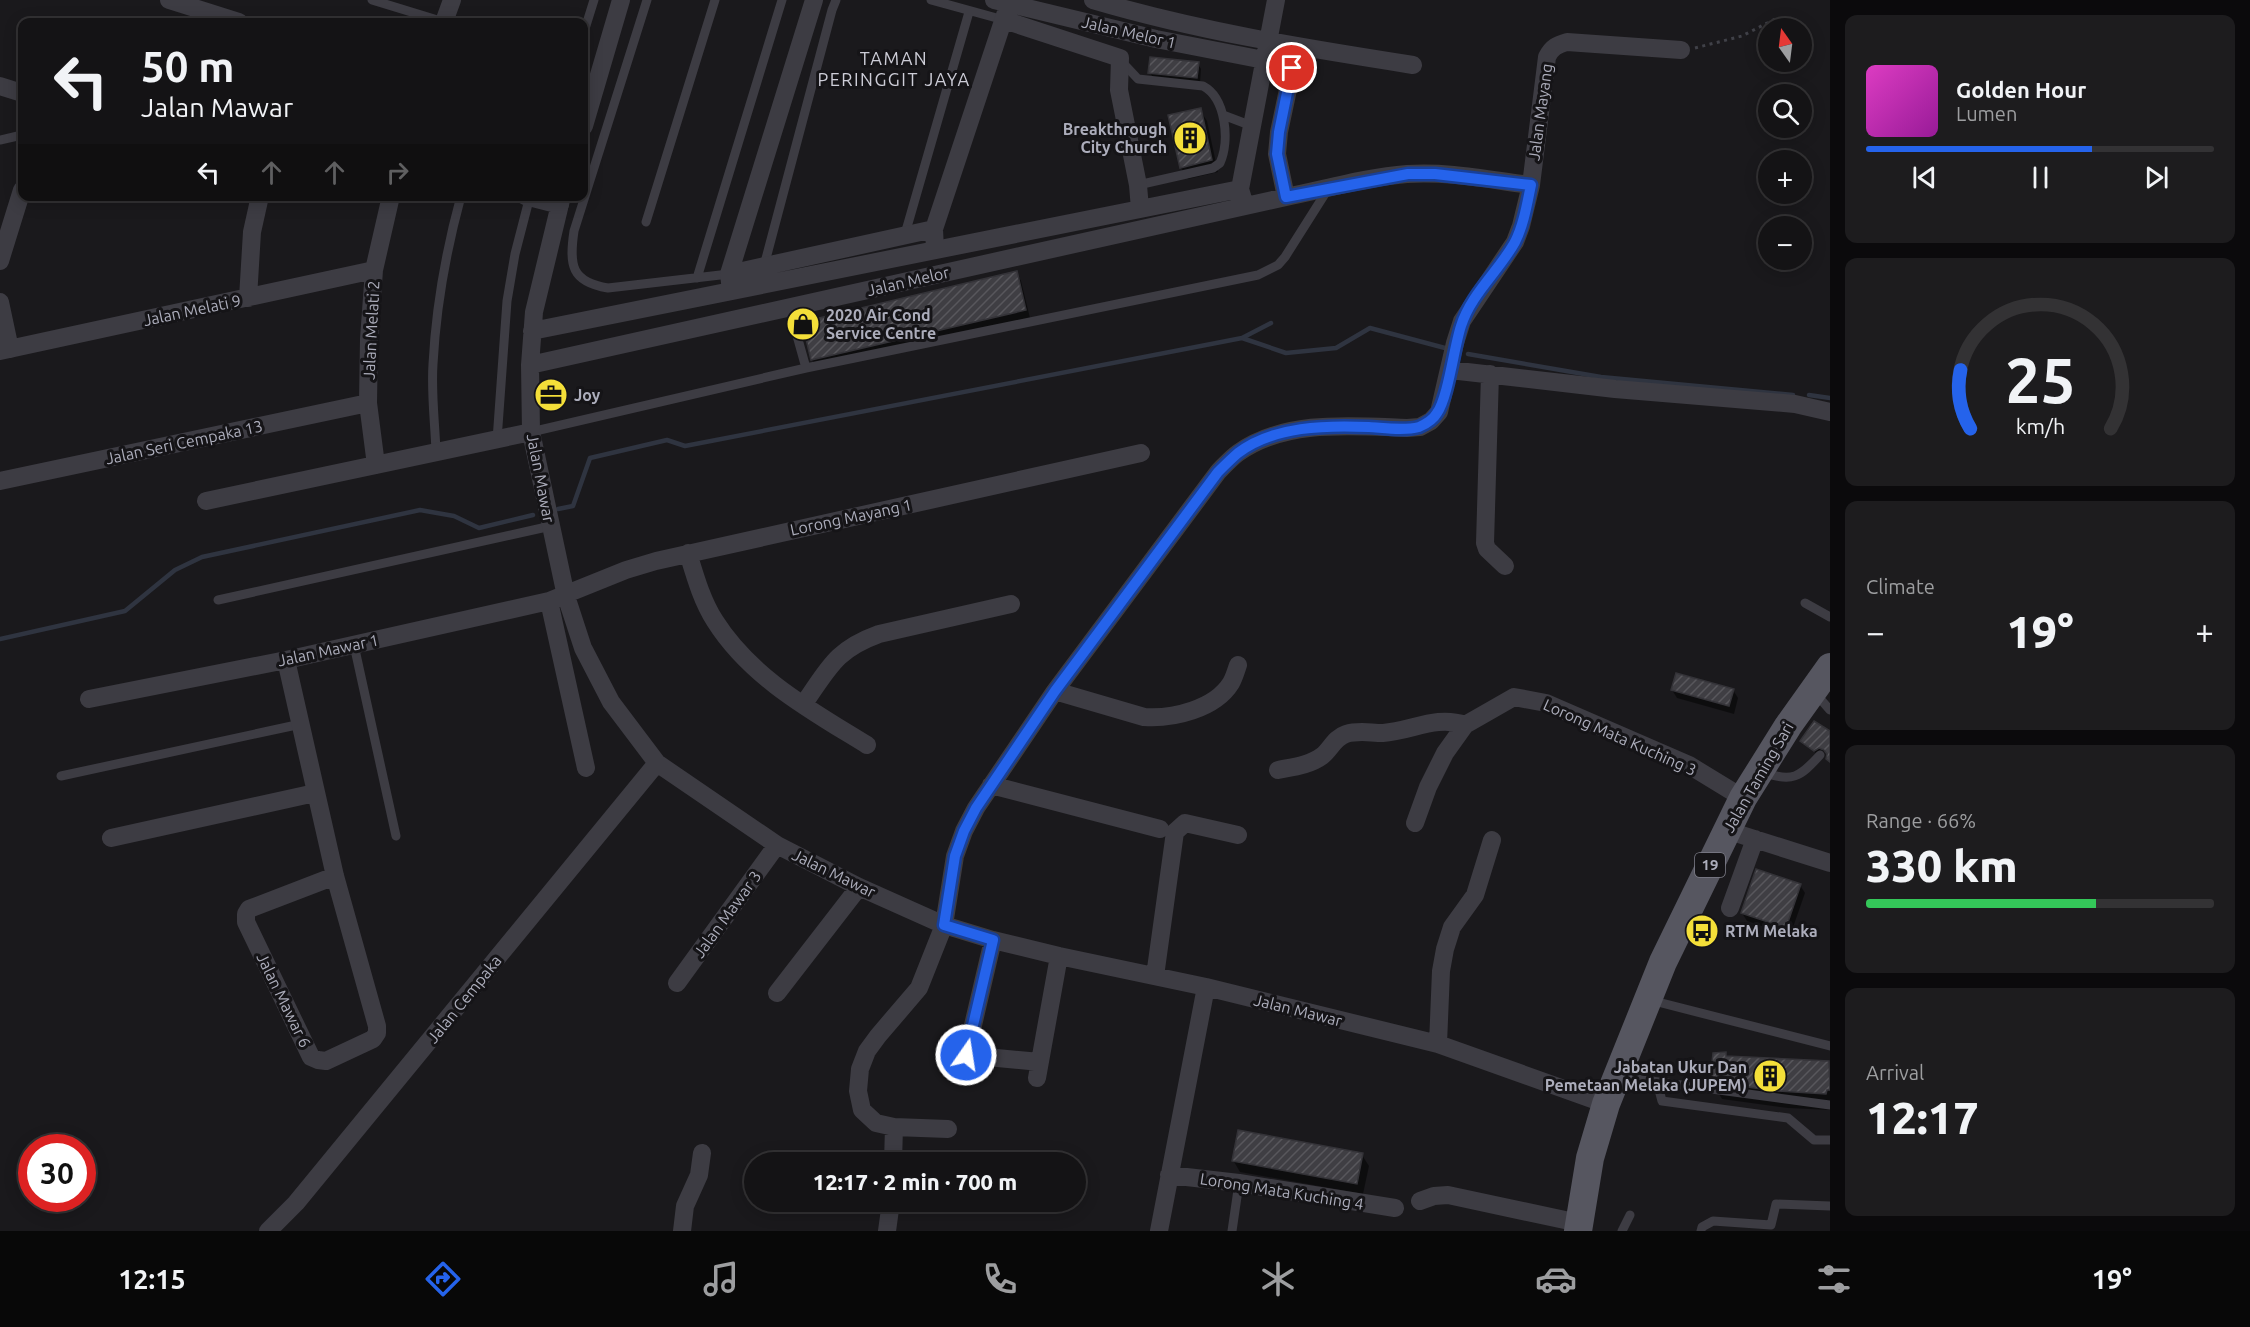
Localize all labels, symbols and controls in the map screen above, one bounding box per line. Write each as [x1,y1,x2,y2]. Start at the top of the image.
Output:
street label: Jalan Melor 1 [1080,12,1178,52]
north arrow [1758,18,1812,72]
map controls [1758,18,1812,270]
icon: left [42,42,120,120]
pin [1266,42,1317,93]
text: 50 m [141,43,235,90]
district label: TAMAN PERINGGIT JAYA [817,48,971,89]
icon: arrive [1275,51,1308,84]
street label: Jalan Mayang [1524,62,1556,162]
text: Golden Hour [1956,77,2086,102]
button: search [1758,84,1812,138]
text: Jalan Mawar [141,92,293,122]
text: Lumen [1956,102,2017,125]
place label: Breakthrough City Church [1063,120,1167,156]
building icon: Breakthrough City Church [1172,120,1208,156]
button: + [1758,150,1812,204]
icon: left [192,156,225,189]
icon: ahead [255,156,288,189]
icon: ahead [318,156,351,189]
icon: right [381,156,414,189]
icon: previous [1908,161,1941,194]
icon: pause [2024,161,2057,194]
icon: next [2140,161,2173,194]
button: − [1758,216,1812,270]
street label: Jalan Melor [865,263,951,299]
street label: Jalan Melati 2 [359,280,383,380]
street label: Jalan Melati 9 [142,291,242,329]
shop icon: 2020 Air Cond Service Centre [785,306,821,342]
place label: 2020 Air Cond Service Centre [826,306,936,342]
text: 25 [2005,345,2075,415]
office icon: Joy [533,377,569,413]
place label: Joy [574,386,601,404]
text: km/h [2015,415,2065,439]
street label: Jalan Seri Cempaka 13 [104,417,264,467]
street label: Jalan Mawar [524,432,558,524]
street label: Lorong Mayang 1 [788,495,914,539]
text: Climate [1866,575,1935,598]
text: 19° [2006,606,2074,657]
text: − [1866,613,1885,650]
text: + [2195,613,2214,650]
street label: Jalan Mawar 1 [276,631,380,669]
street label: Lorong Mata Kuching 3 [1541,695,1699,779]
street label: Jalan Taming Sari [1719,719,1797,835]
text: Range · 66% [1866,809,1976,832]
text: 330 km [1866,840,2018,891]
street label: Jalan Mawar [790,845,878,901]
road number: 19 [1695,853,1725,877]
street label: Jalan Mawar 3 [689,867,765,961]
bus stop icon: RTM Melaka [1684,913,1720,949]
place label: RTM Melaka [1725,922,1818,940]
street label: Jalan Mawar 6 [253,950,315,1050]
street label: Jalan Cempaka [423,952,505,1046]
street label: Jalan Mawar [1252,990,1344,1030]
position arrow [934,1023,998,1087]
place label: Jabatan Ukur Dan Pemetaan Melaka (JUPEM) [1545,1058,1747,1095]
building icon: Jabatan Ukur Dan Pemetaan Melaka (JUPEM) [1752,1058,1788,1094]
text: Arrival [1866,1061,1924,1084]
text: 12:17 [1866,1092,1979,1143]
speed limit sign: 30 [18,1134,96,1212]
text: 12:17 · 2 min · 700 m [813,1169,1017,1194]
street label: Lorong Mata Kuching 4 [1199,1169,1365,1213]
icon: directions [422,1258,464,1300]
icon: music [700,1258,742,1300]
icon: phone [979,1258,1021,1300]
icon: climate [1257,1258,1299,1300]
icon: car [1535,1258,1577,1300]
icon: filters [1813,1258,1855,1300]
text: 12:15 [118,1264,186,1294]
text: 19° [2092,1264,2132,1294]

